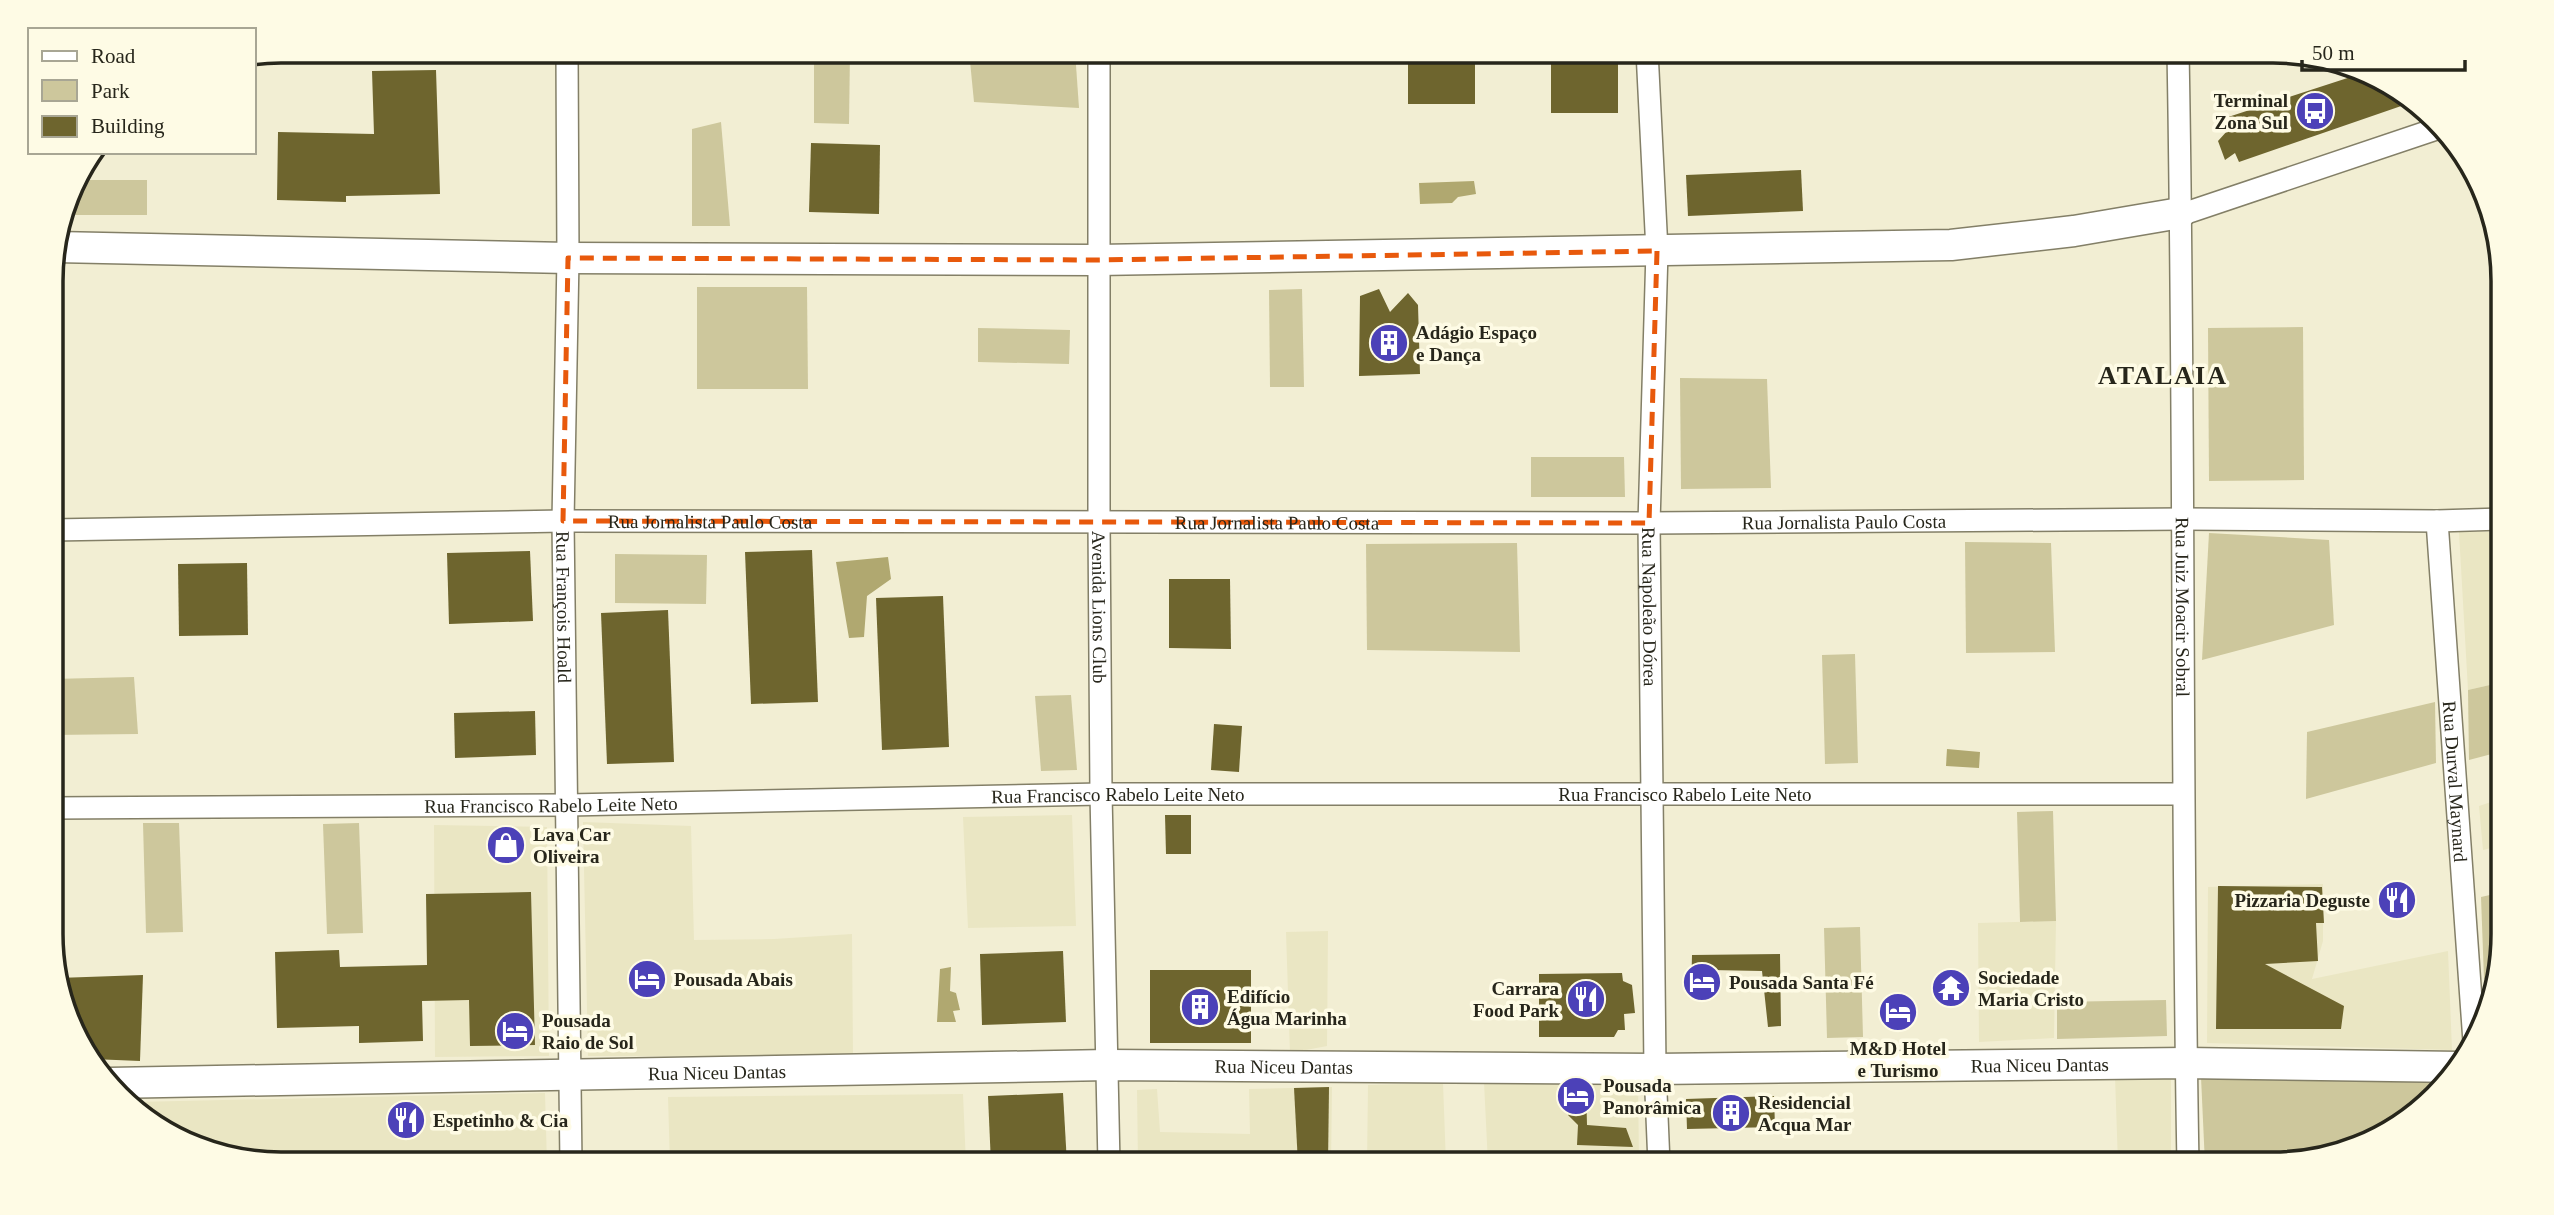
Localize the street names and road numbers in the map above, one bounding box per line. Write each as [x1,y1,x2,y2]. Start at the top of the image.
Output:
street label: Rua Jornalista Paulo Costa [1742,510,1947,533]
street label: Rua Jornalista Paulo Costa [608,511,813,532]
street label: Rua Jornalista Paulo Costa [1175,512,1380,533]
street label: Rua Juiz Moacir Sobral [2172,517,2194,697]
street label: Rua Napoleão Dórea [1639,527,1661,687]
street label: Rua François Hoald [553,531,576,684]
street label: Avenida Lions Club [1089,531,1111,683]
street label: Rua Durval Maynard [2439,700,2472,863]
street label: Rua Francisco Rabelo Leite Neto [991,784,1245,807]
street label: Rua Francisco Rabelo Leite Neto [1558,784,1812,805]
street label: Rua Francisco Rabelo Leite Neto [424,792,678,816]
street label: Rua Niceu Dantas [1971,1053,2109,1076]
street label: Rua Niceu Dantas [1215,1055,1353,1077]
street label: Rua Niceu Dantas [648,1060,786,1084]

